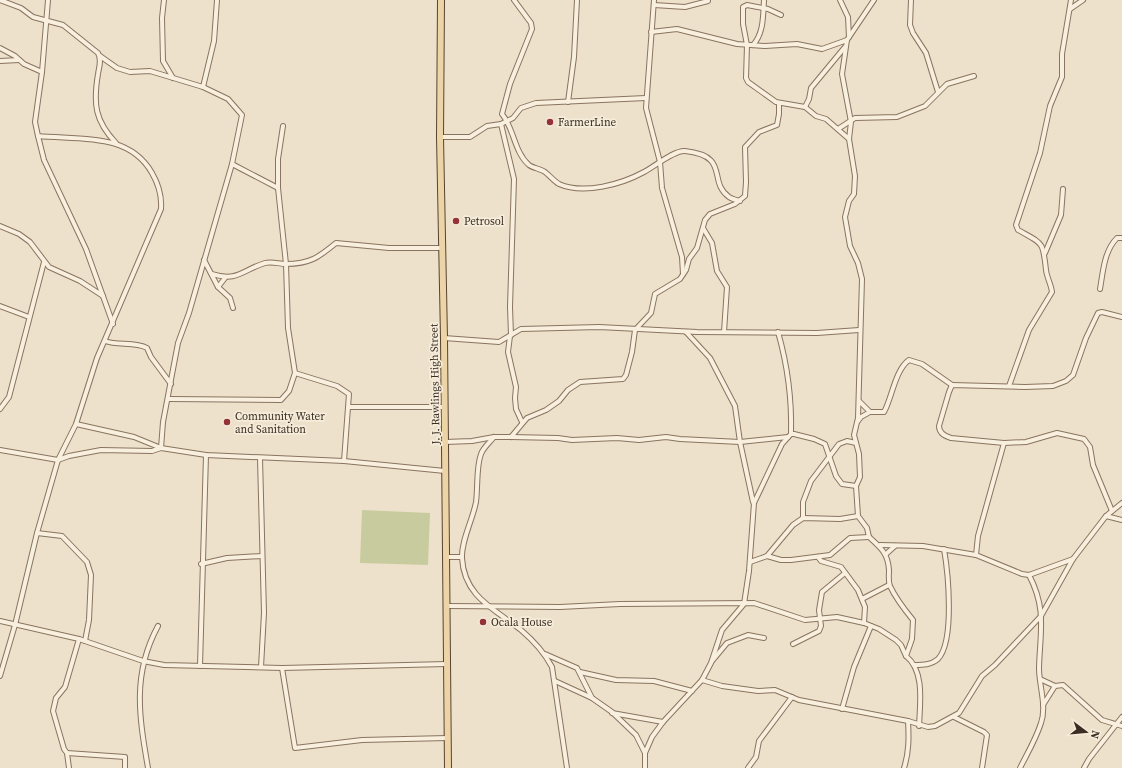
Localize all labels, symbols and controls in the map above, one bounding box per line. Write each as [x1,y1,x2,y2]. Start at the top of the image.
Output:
place label: FarmerLine [558,115,617,130]
marker: FarmerLine [545,117,555,127]
place label: Petrosol [464,214,504,229]
marker: Petrosol [451,216,461,226]
street label: J. J. Rawlings High Street [426,323,444,446]
place label: Community Water and Sanitation [235,409,325,437]
marker: Community Water and Sanitation [222,417,232,427]
place label: Ocala House [491,615,553,630]
marker: Ocala House [478,617,488,627]
north arrow [1066,712,1106,752]
text: N [1087,729,1103,741]

